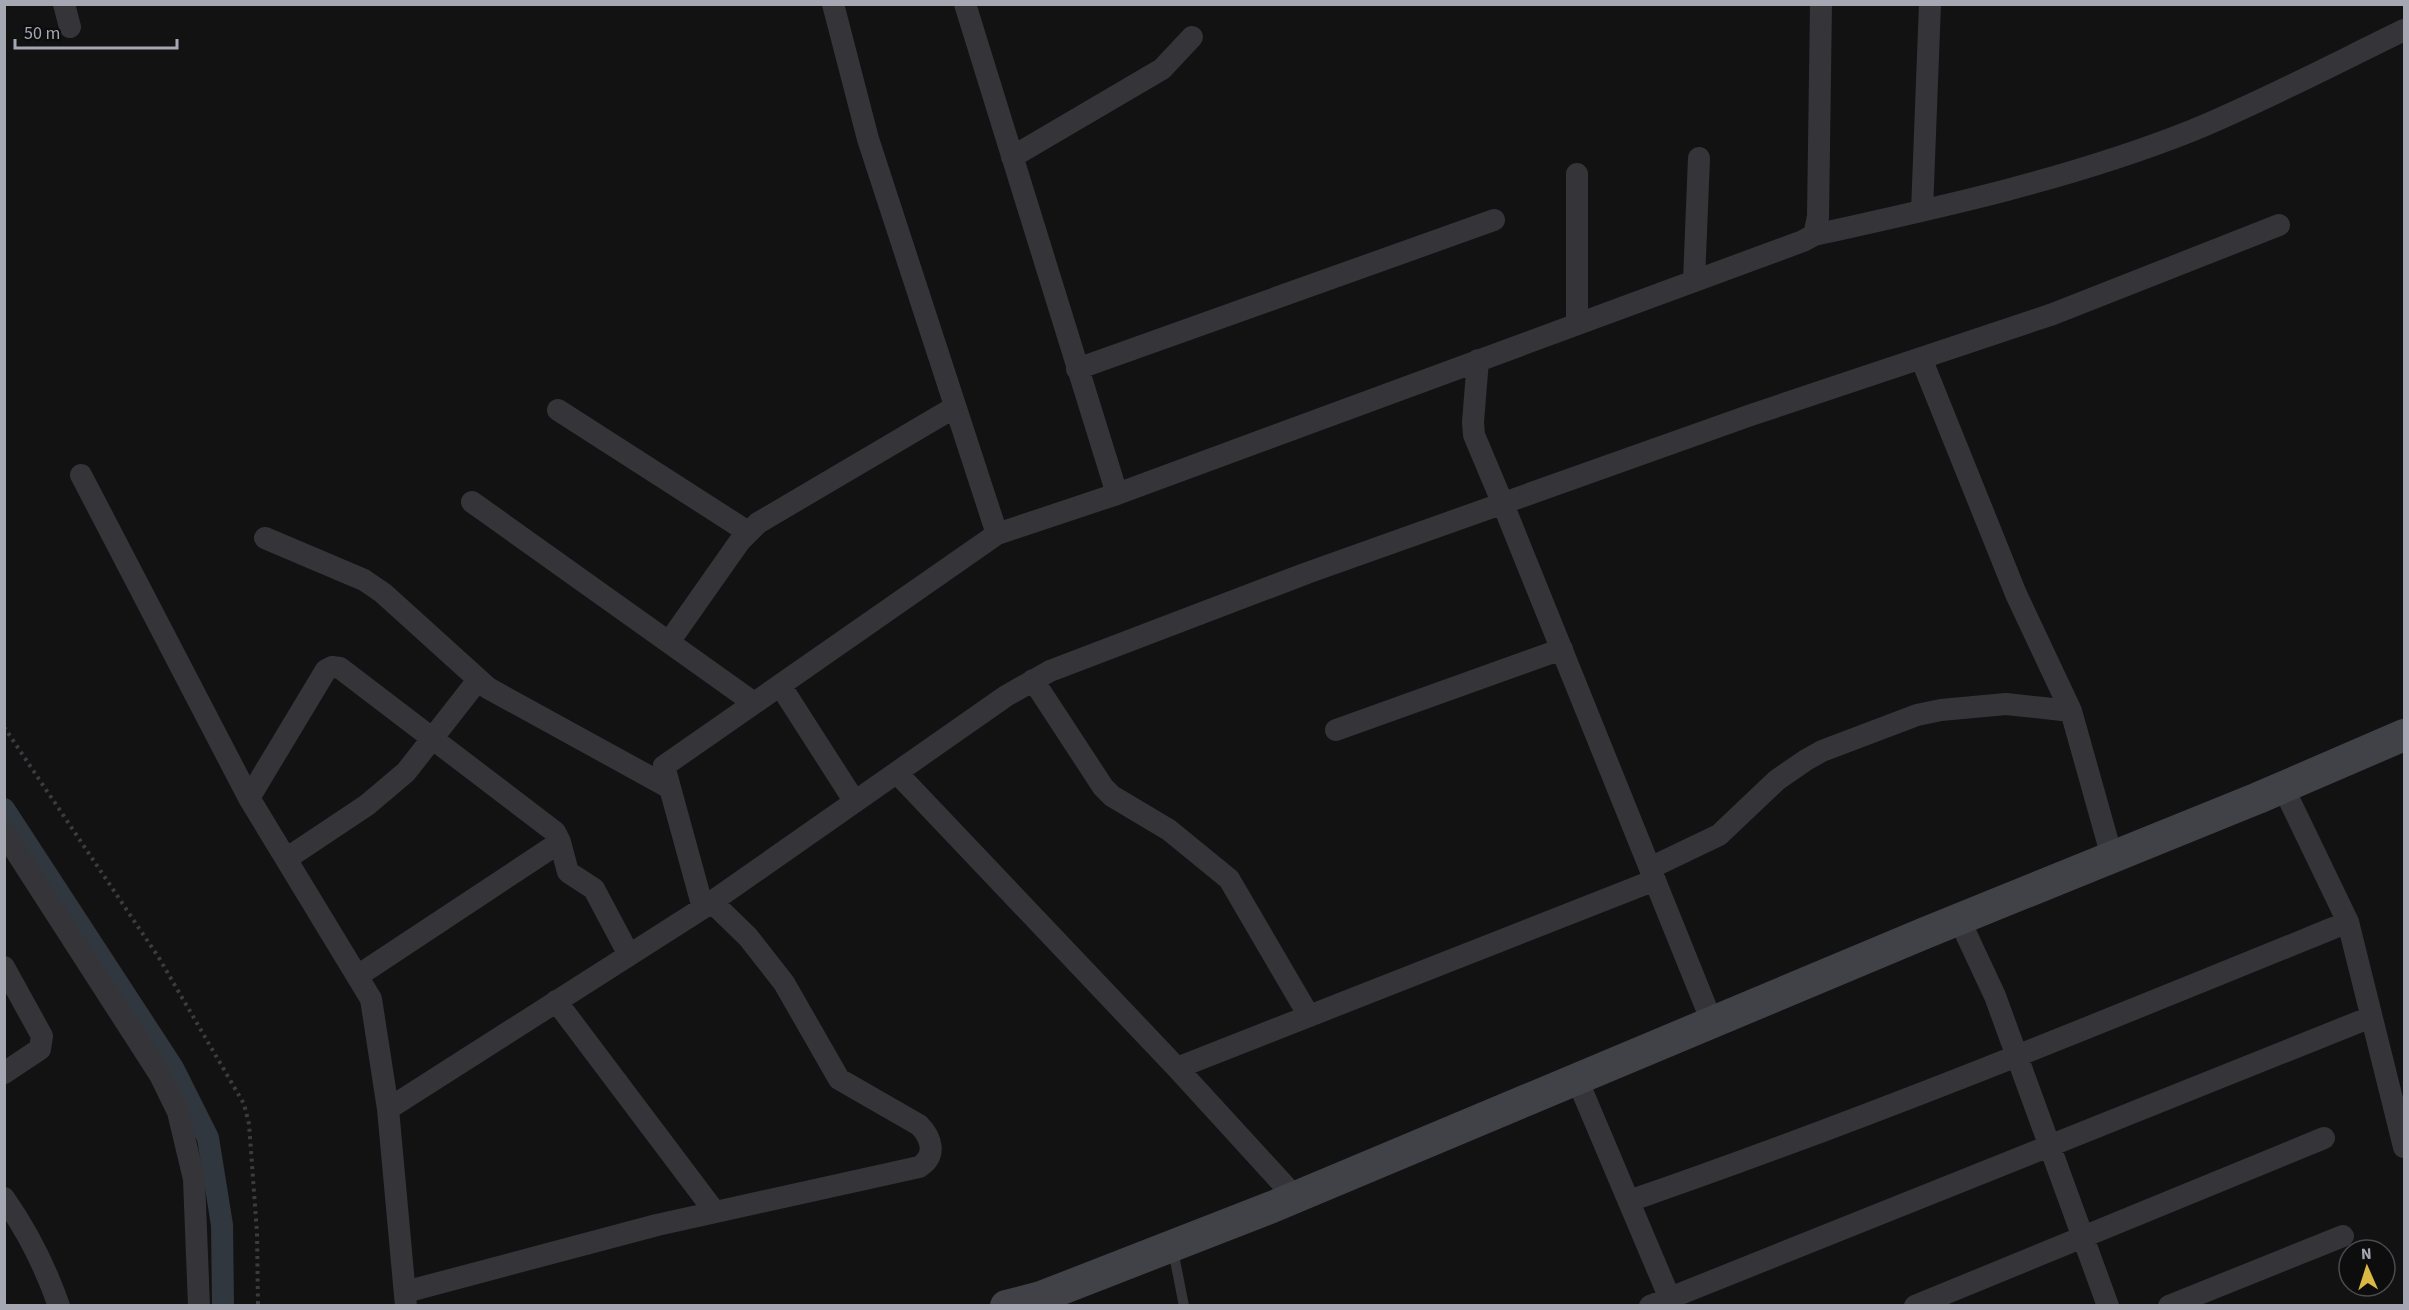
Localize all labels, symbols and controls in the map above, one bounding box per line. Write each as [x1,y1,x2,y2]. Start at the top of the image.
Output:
scale bar [15,12,177,50]
text: 50 m [24,21,60,46]
north arrow [2337,1238,2397,1298]
text: N [2360,1243,2372,1265]

